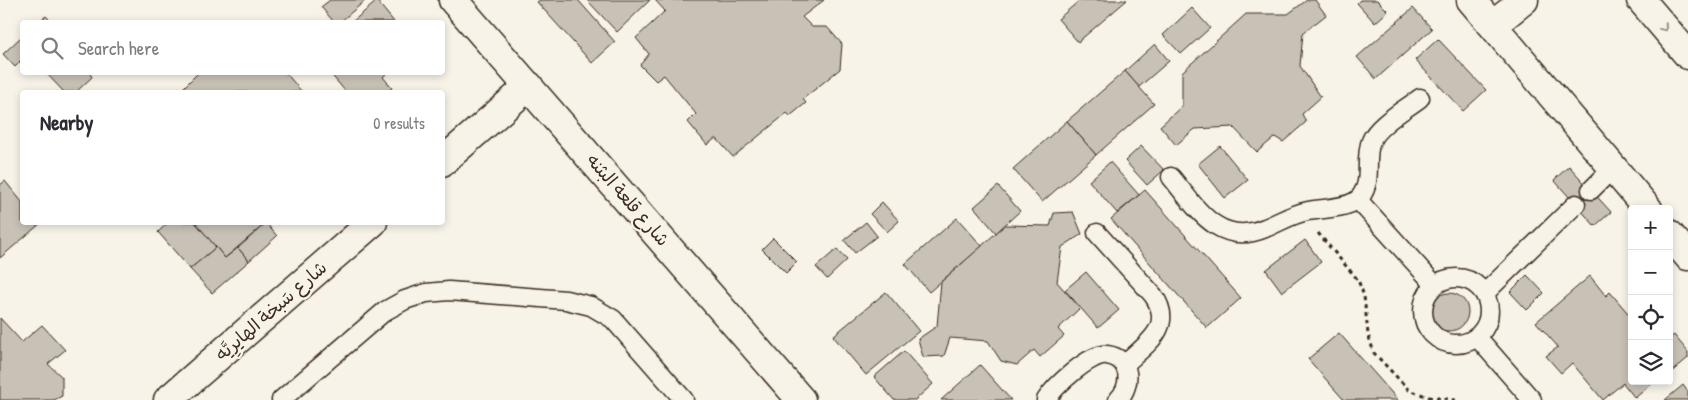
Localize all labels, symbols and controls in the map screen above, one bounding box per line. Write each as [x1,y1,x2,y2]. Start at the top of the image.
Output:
search box [20,20,445,75]
one-way arrow [1659,22,1668,31]
icon: search [38,34,66,62]
text: Search here [78,35,159,61]
text: Nearby [40,108,93,137]
text: 0 results [373,112,425,134]
street label: شارع قلعة البثنه [581,148,675,251]
map controls [1628,205,1673,385]
button: + [1628,205,1673,250]
button: − [1628,250,1673,295]
street label: شارع سَبخة الهايرِيَّه [209,255,332,367]
button: locate [1628,295,1673,340]
button: layers [1628,340,1673,385]

